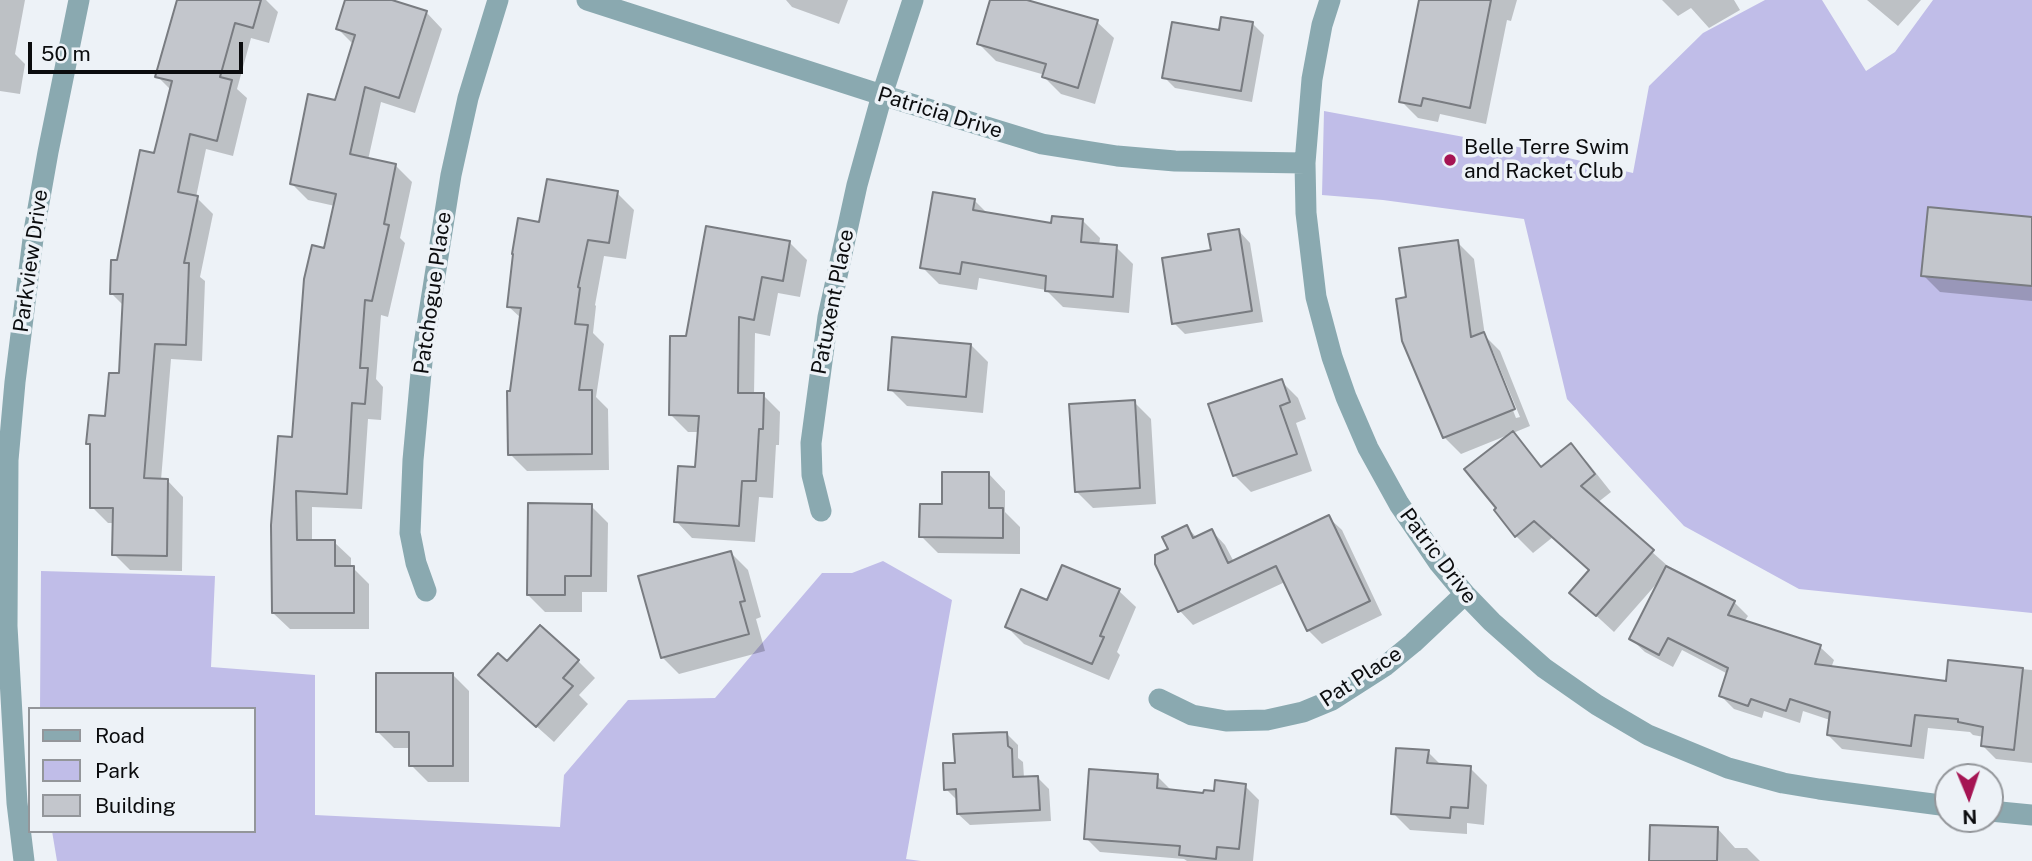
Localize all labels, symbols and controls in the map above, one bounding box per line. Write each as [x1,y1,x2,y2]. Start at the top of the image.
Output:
scale bar [32,28,247,72]
text: 50 m [41,41,91,66]
street label: Patricia Drive [874,82,1006,144]
place label: Belle Terre Swim and Racket Club [1464,135,1629,185]
marker: Belle Terre Swim and Racket Club [1442,152,1458,168]
street label: Parkview Drive [8,188,54,334]
street label: Patchogue Place [409,210,457,376]
street label: Patuxent Place [807,227,859,377]
street label: Patric Drive [1394,503,1482,609]
street label: Pat Place [1316,641,1406,713]
legend [28,707,256,833]
text: Road [95,723,145,748]
text: Park [95,758,140,783]
north arrow [1934,763,2004,833]
text: Building [95,793,176,818]
text: N [1962,806,1977,828]

